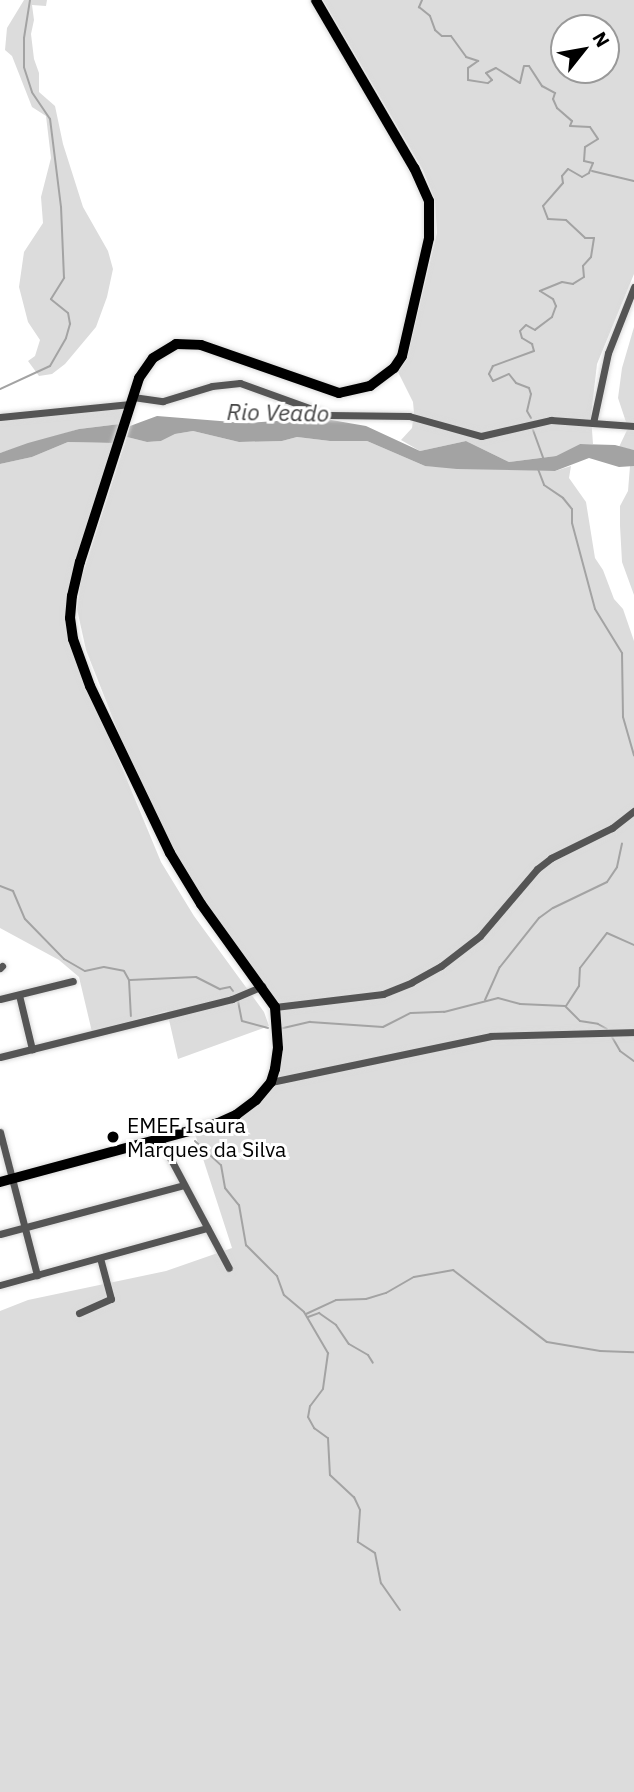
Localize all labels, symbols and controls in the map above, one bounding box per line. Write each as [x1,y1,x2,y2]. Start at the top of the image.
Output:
north arrow [550,14,620,84]
text: N [587,27,615,51]
water label: Rio Veado [226,397,330,427]
place label: EMEF Isaura Marques da Silva [127,1112,286,1162]
marker: EMEF Isaura Marques da Silva [105,1129,121,1145]

